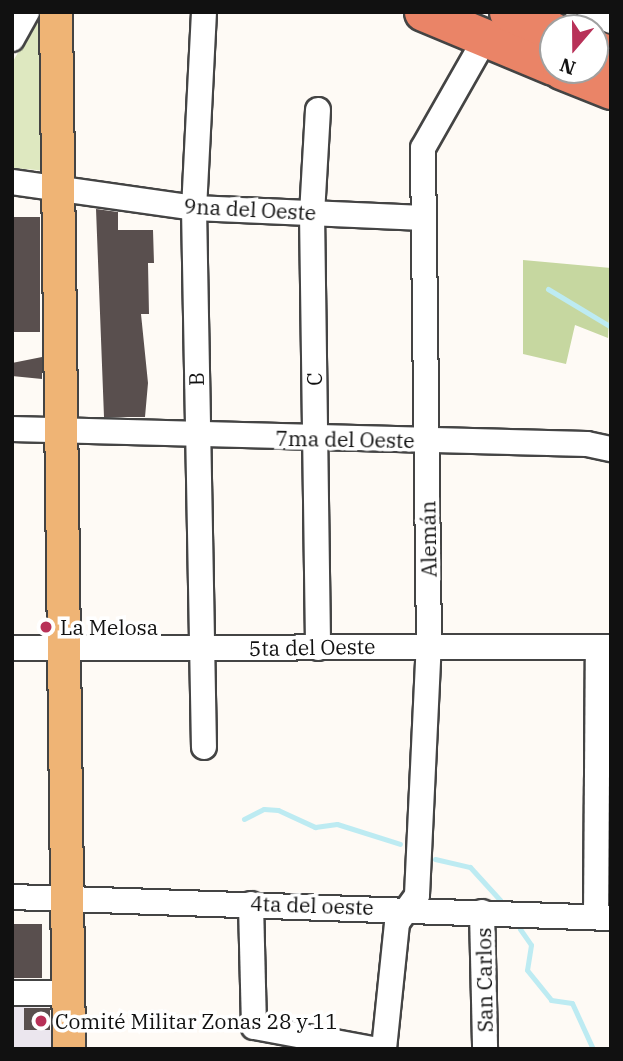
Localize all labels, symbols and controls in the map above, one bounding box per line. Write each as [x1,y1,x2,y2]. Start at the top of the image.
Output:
north arrow [539,14,609,84]
text: N [556,53,579,81]
street label: 9na del Oeste [183,193,317,225]
street label: B [183,372,209,386]
street label: C [301,372,327,386]
street label: 7ma del Oeste [275,425,415,453]
street label: Alemán [415,500,441,578]
place label: La Melosa [60,614,158,640]
marker: La Melosa [38,619,54,635]
street label: 5ta del Oeste [248,633,376,661]
street label: 4ta del oeste [250,890,374,920]
street label: San Carlos [470,927,498,1033]
place label: Comité Militar Zonas 28 y 11 [55,1008,338,1034]
marker: Comité Militar Zonas 28 y 11 [33,1013,49,1029]

